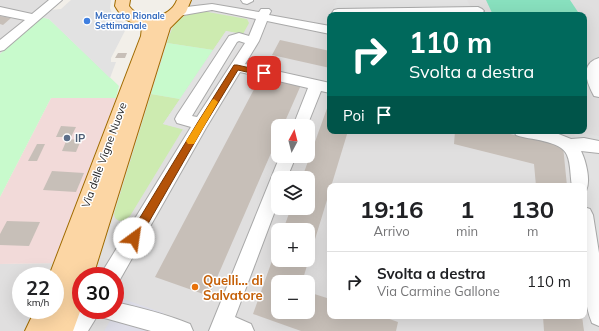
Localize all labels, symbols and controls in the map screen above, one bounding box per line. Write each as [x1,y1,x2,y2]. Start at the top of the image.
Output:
place label: Mercato Rionale Settimanale [95,10,165,31]
marker: Mercato Rionale Settimanale [82,16,92,26]
text: 110 m [409,25,492,60]
icon: right [343,28,395,80]
pin [247,56,281,90]
text: Svolta a destra [409,60,534,83]
icon: arrive [253,62,275,84]
street label: Via delle Vigne Nuove [78,100,130,210]
icon: arrive [373,104,395,126]
text: Poi [343,106,365,125]
north arrow [271,119,315,163]
map controls [271,119,315,319]
place label: IP [75,131,85,145]
marker: IP [62,133,72,143]
button: layers [271,171,315,215]
text: 19:16 [360,194,423,224]
text: 1 [460,194,474,224]
text: 130 [511,194,554,224]
position arrow [113,217,155,259]
button: + [271,223,315,267]
text: Arrivo [373,223,410,239]
text: min [456,223,478,239]
text: m [527,223,538,239]
text: Svolta a destra [377,264,486,283]
speed limit sign: 30 [72,267,124,319]
icon: right [343,271,365,293]
place label: Quelli… di Salvatore [203,272,263,303]
text: 110 m [527,272,571,291]
text: 22 [26,275,50,300]
button: − [271,275,315,319]
marker: Quelli… di Salvatore [190,282,200,292]
text: Via Carmine Gallone [377,283,500,299]
text: km/h [27,296,49,309]

